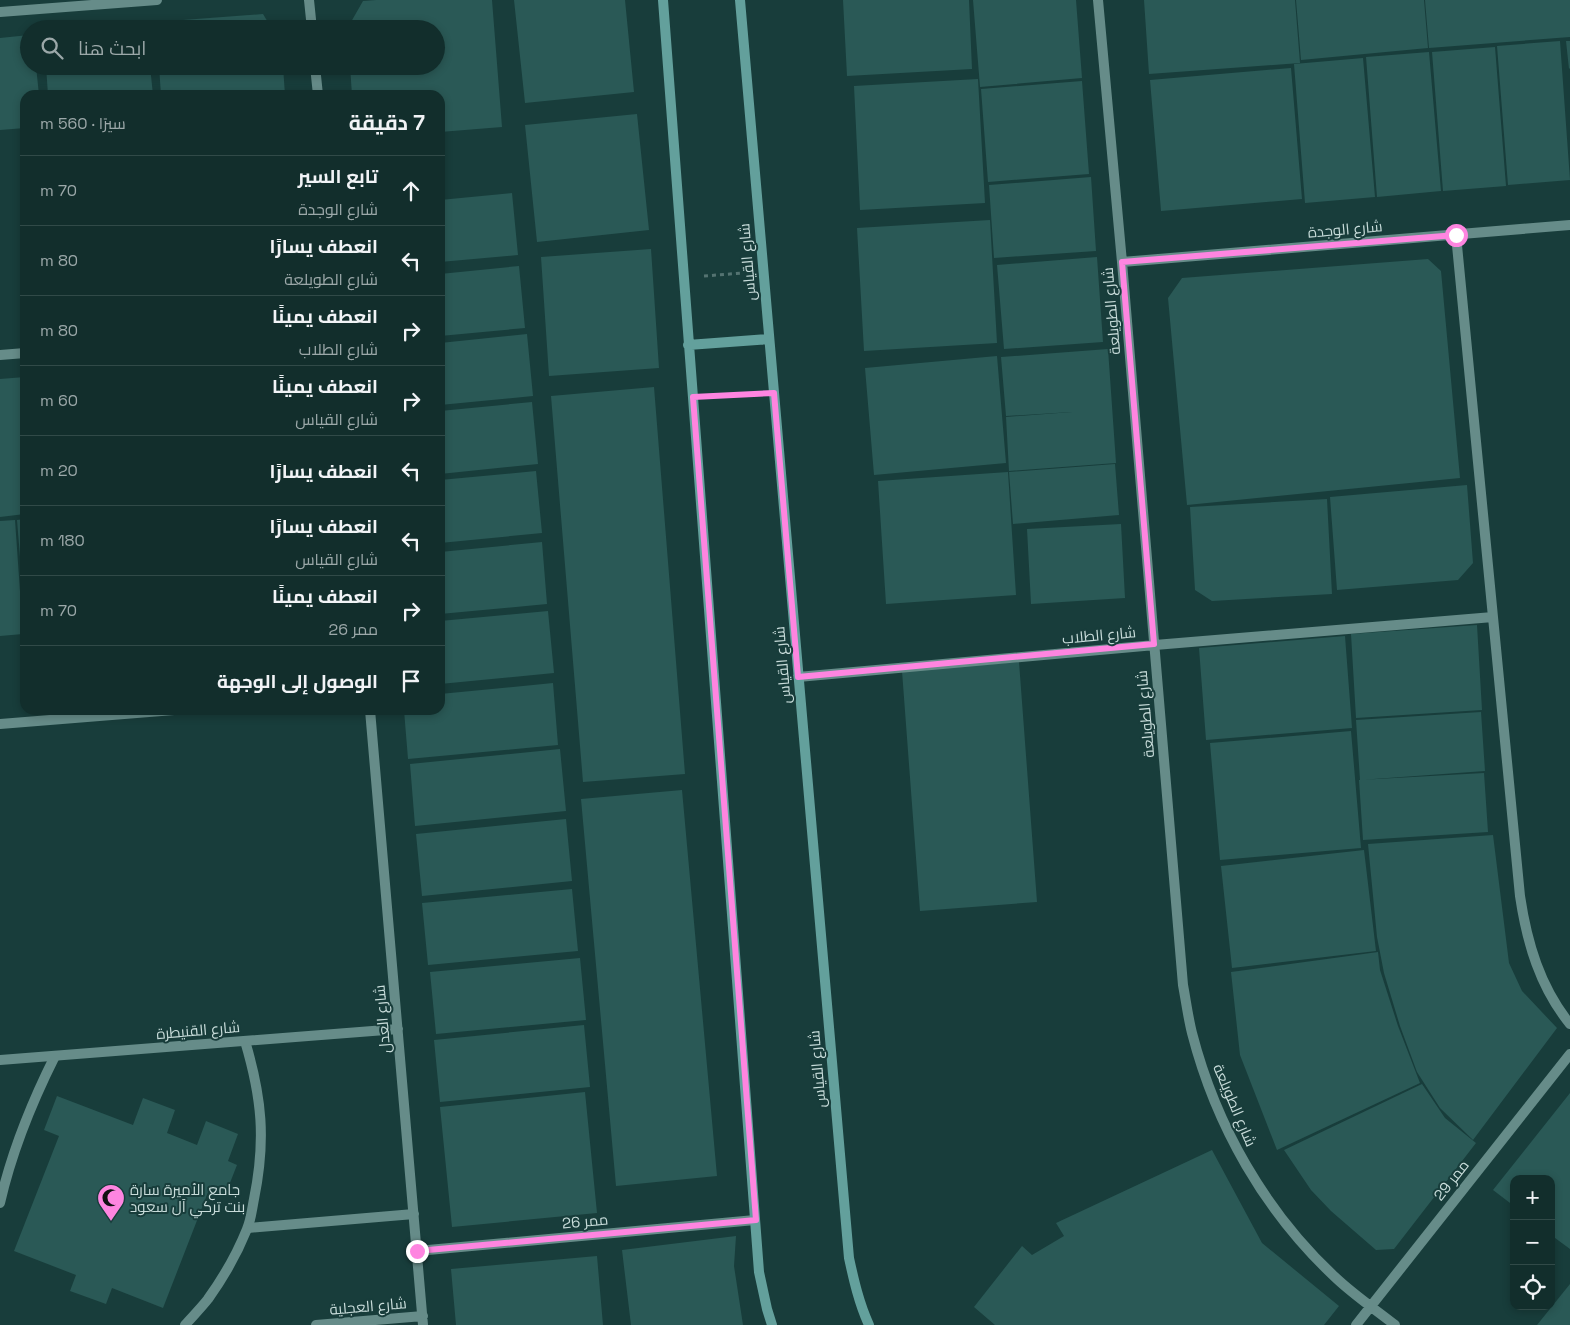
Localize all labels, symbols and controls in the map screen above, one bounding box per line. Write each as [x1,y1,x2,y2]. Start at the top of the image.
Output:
search box [20,20,445,75]
icon: search [38,34,66,62]
text: ابحث هنا [78,36,146,61]
text: 7 دقيقة [349,109,425,136]
text: سيرًا · 560 m [40,113,126,134]
text: تابع السير [298,164,378,189]
icon: ahead [397,177,425,205]
text: 70 m [40,180,77,201]
text: شارع الوجدة [298,199,378,220]
street label: شارع الوجدة [1307,216,1383,244]
street label: شارع القياس [734,222,762,302]
route start [1445,224,1468,247]
text: انعطف يسارًا [270,234,378,259]
icon: left [397,247,425,275]
text: 80 m [40,250,78,271]
street label: شارع الطويلعة [1098,266,1126,356]
text: شارع الطويلعة [284,269,378,290]
text: انعطف يمينًا [272,304,378,329]
icon: right [397,317,425,345]
text: 80 m [40,320,78,341]
text: شارع الطلاب [299,339,378,360]
text: انعطف يمينًا [272,374,378,399]
icon: right [397,387,425,415]
text: 60 m [40,390,78,411]
text: شارع القياس [295,409,378,430]
icon: left [397,457,425,485]
text: انعطف يسارًا [270,459,378,484]
text: 20 m [40,460,78,481]
text: انعطف يسارًا [270,514,378,539]
icon: left [397,527,425,555]
text: 180 m [40,530,85,551]
text: شارع القياس [295,549,378,570]
text: انعطف يمينًا [272,584,378,609]
icon: right [397,597,425,625]
text: 70 m [40,600,77,621]
text: ممر 26 [329,619,378,640]
street label: شارع الطلاب [1061,622,1137,650]
street label: شارع القياس [769,625,797,705]
icon: arrive [397,667,425,695]
text: الوصول إلى الوجهة [217,669,378,694]
street label: شارع الطويلعة [1132,669,1160,759]
street label: شارع العدل [370,984,396,1054]
street label: شارع القنيطرة [155,1017,241,1045]
street label: شارع القياس [804,1029,832,1109]
street label: شارع الطويلعة [1207,1061,1261,1150]
street label: ممر 29 [1429,1156,1473,1204]
map controls [1510,1175,1555,1310]
button: + [1510,1175,1555,1220]
place label: جامع الأميرة سارة بنت تركي آل سعود [130,1180,245,1219]
mosque icon: جامع الأميرة سارة بنت تركي آل سعود [96,1183,126,1222]
street label: ممر 26 [561,1210,609,1232]
button: − [1510,1220,1555,1265]
route end [406,1240,429,1263]
button: locate [1510,1265,1555,1310]
street label: شارع العجلية [329,1293,408,1321]

